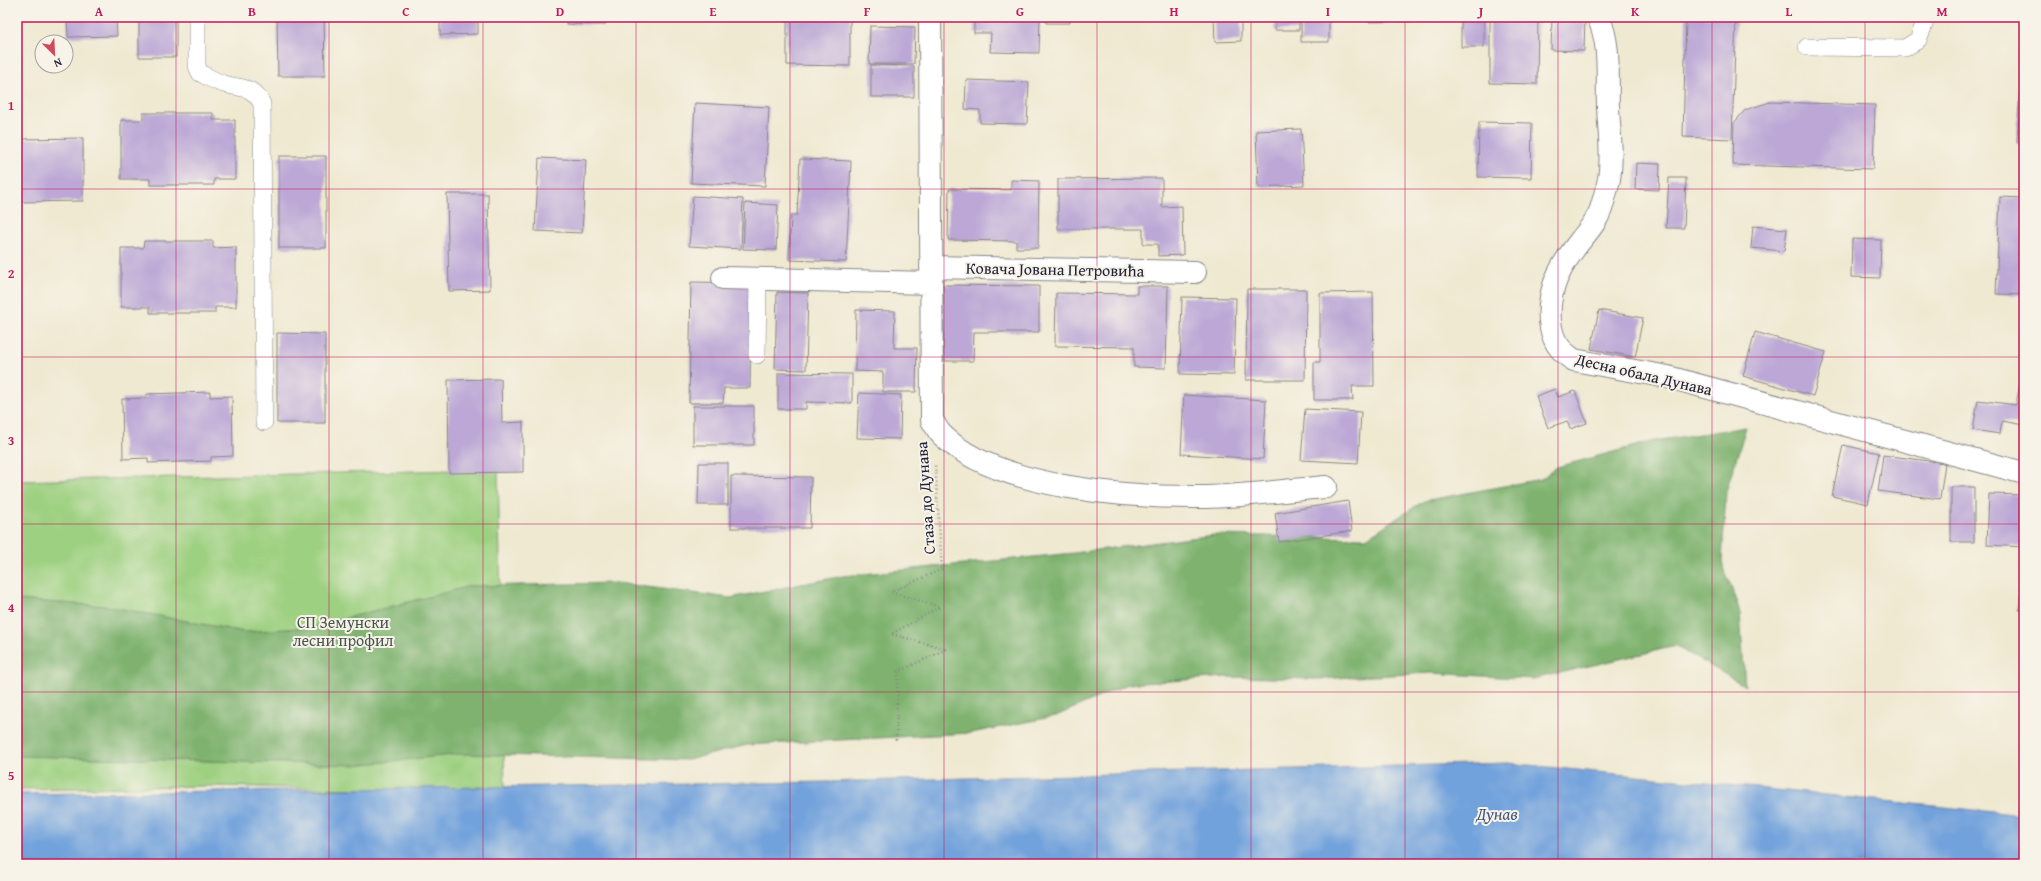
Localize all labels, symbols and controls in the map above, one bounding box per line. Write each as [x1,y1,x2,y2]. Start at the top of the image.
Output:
text: A [95,2,104,21]
text: B [248,2,256,21]
text: C [402,2,410,21]
text: D [556,2,564,21]
text: E [710,2,717,21]
text: F [864,2,871,21]
text: G [1016,2,1024,21]
text: H [1169,2,1179,21]
text: I [1326,2,1330,21]
text: J [1477,2,1484,21]
text: K [1631,2,1640,21]
text: L [1786,2,1793,21]
text: M [1936,2,1948,21]
north arrow [34,34,74,74]
text: N [51,54,65,72]
text: 1 [8,96,14,115]
street label: Ковача Јована Петровића [966,255,1145,283]
text: 2 [8,264,15,283]
street label: Десна обала Дунава [1572,346,1715,402]
text: 3 [8,431,14,450]
street label: Стаза до Дунава [909,440,941,555]
text: 4 [8,598,15,617]
park label: СП Земунски лесни профил [293,610,393,652]
text: 5 [8,766,15,785]
water label: Дунав [1475,801,1518,826]

